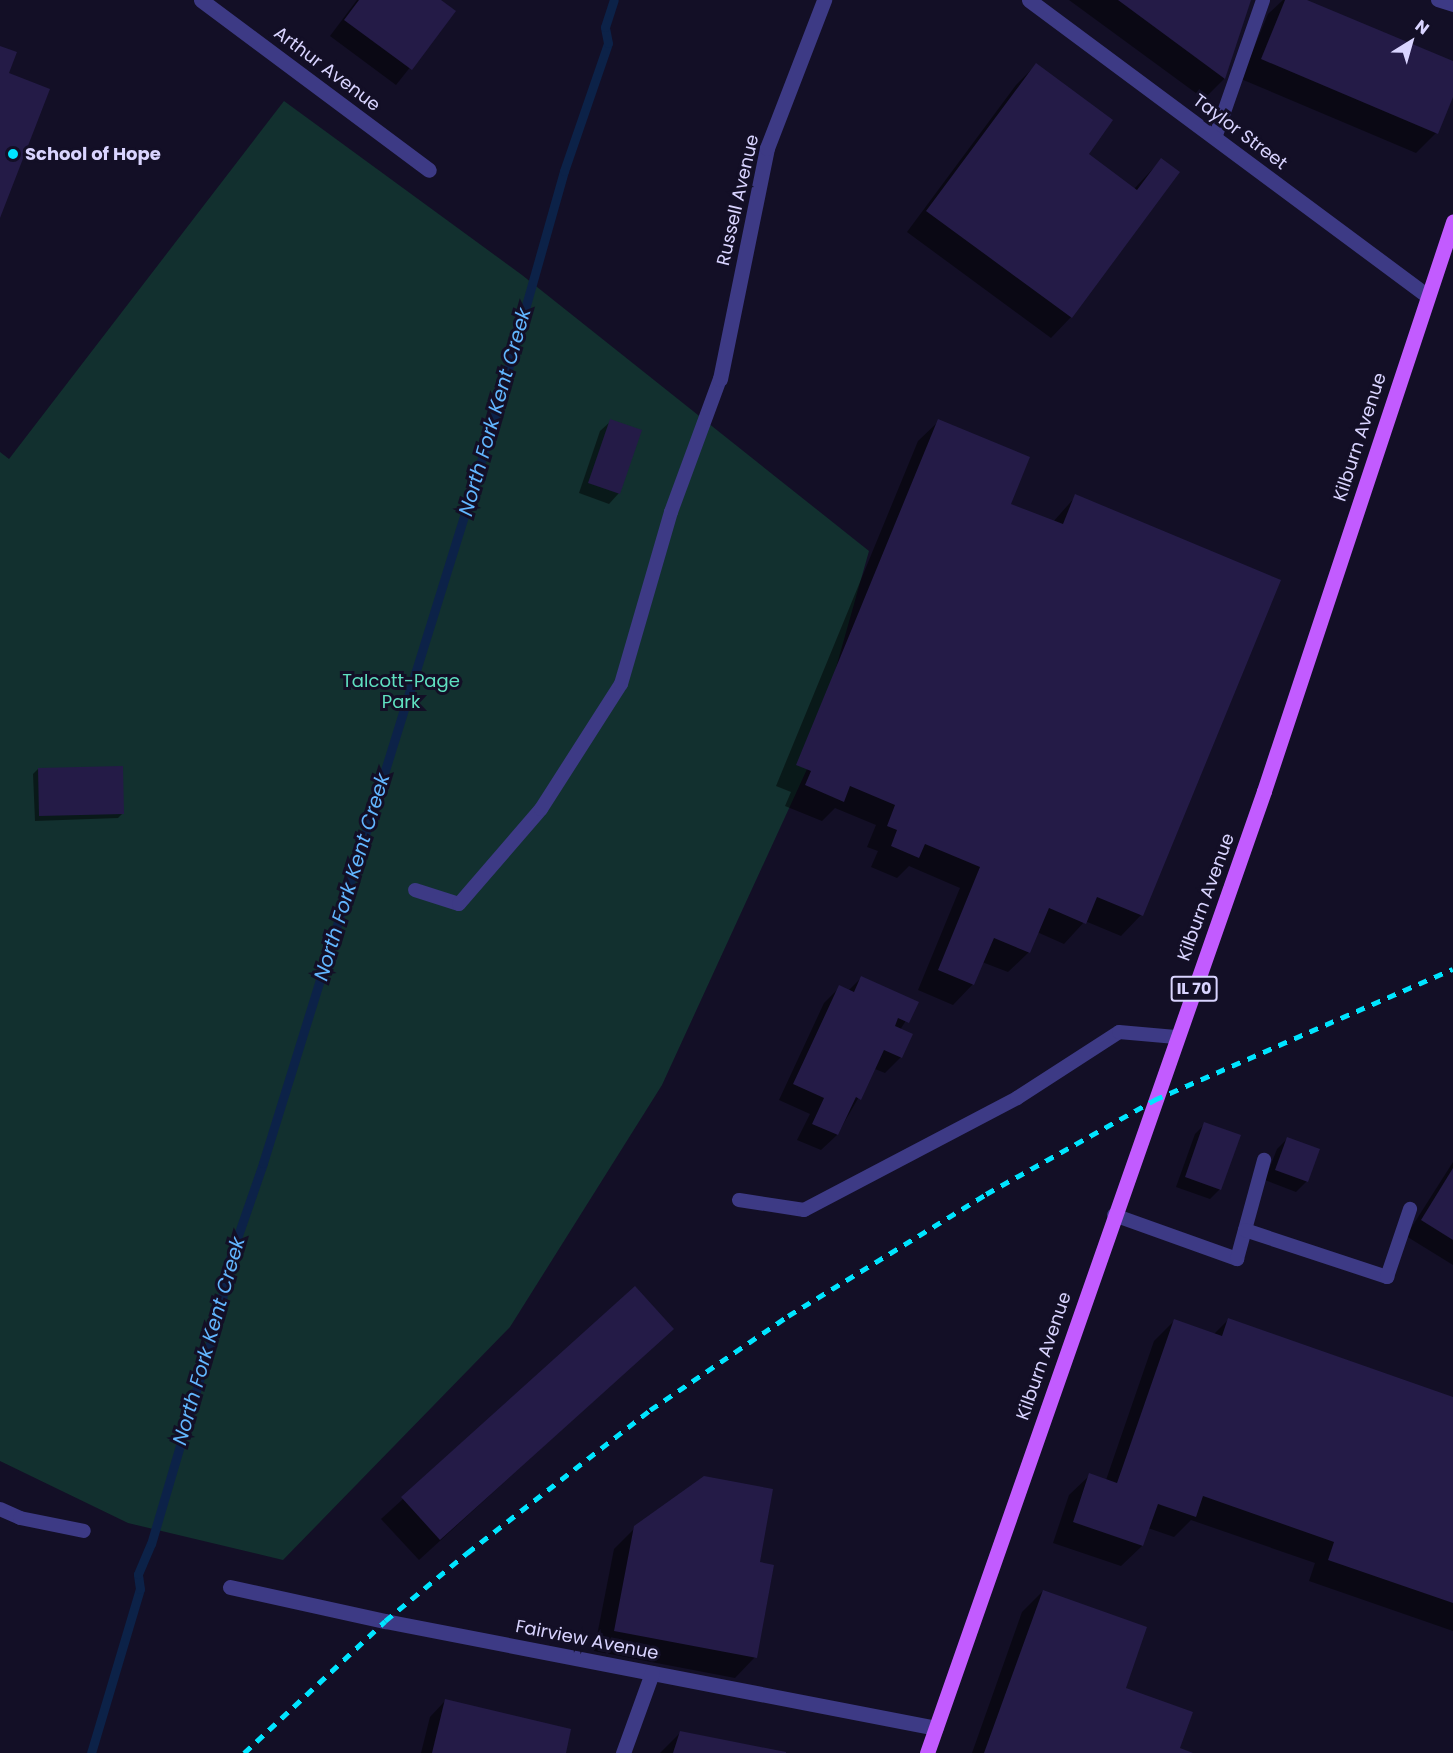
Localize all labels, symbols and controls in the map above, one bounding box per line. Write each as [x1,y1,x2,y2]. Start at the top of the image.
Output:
north arrow [1381,12,1441,72]
text: N [1410,14,1434,40]
street label: Arthur Avenue [270,22,384,116]
street label: Taylor Street [1189,90,1291,174]
street label: Russell Avenue [712,132,764,268]
place label: School of Hope [25,143,161,165]
marker: School of Hope [6,147,20,161]
water label: North Fork Kent Creek [454,305,536,519]
street label: Kilburn Avenue [1329,370,1391,504]
park label: Talcott-Page Park [342,671,460,714]
water label: North Fork Kent Creek [309,771,395,983]
street label: Kilburn Avenue [1173,830,1239,964]
road number: IL 70 [1170,976,1218,1002]
water label: North Fork Kent Creek [168,1234,250,1448]
street label: Kilburn Avenue [1012,1289,1076,1423]
street label: Fairview Avenue [514,1616,660,1664]

